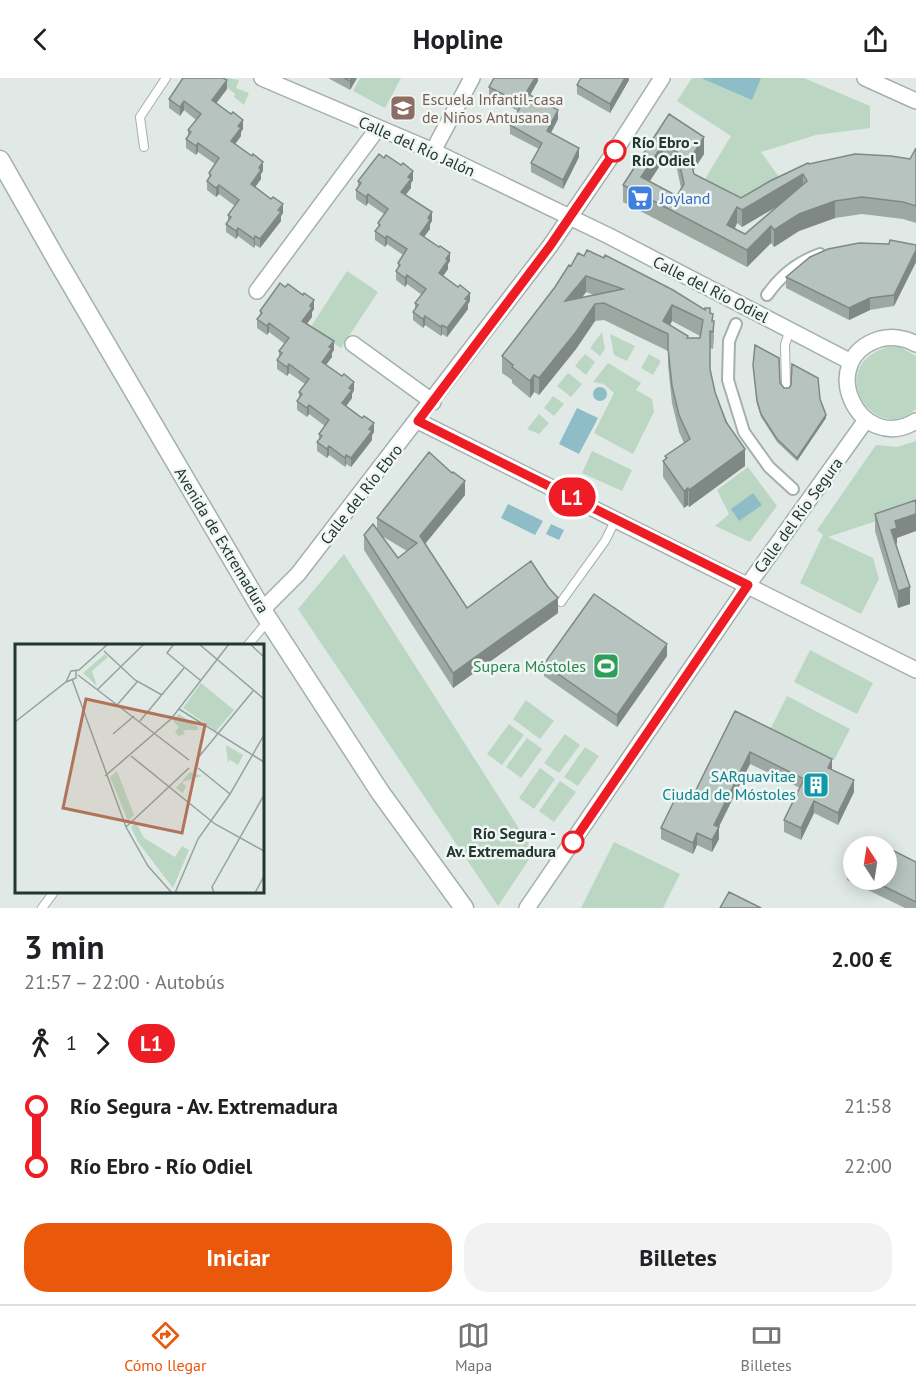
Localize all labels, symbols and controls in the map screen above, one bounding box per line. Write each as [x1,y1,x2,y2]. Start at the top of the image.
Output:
text: Hopline [413,22,503,56]
icon: back [24,23,57,56]
icon: share [859,23,892,56]
place label: Escuela Infantil-casa de Niños Antusana [422,89,563,127]
school or university icon: Escuela Infantil-casa de Niños Antusana [388,93,418,123]
street label: Calle del Río Jalón [356,111,478,181]
place label: Río Ebro - Río Odiel [632,132,699,170]
marker: Río Ebro - Río Odiel [604,140,626,162]
supermarket icon: Joyland [625,183,655,213]
place label: Joyland [659,188,710,208]
street label: Calle del Río Odiel [650,251,773,327]
street label: Calle del Río Ebro [316,440,406,548]
street label: Calle del Río Segura [749,453,847,577]
street label: Avenida de Extremadura [171,463,273,617]
line badge: L1 [545,478,599,516]
text: L1 [561,484,583,511]
inset map [15,644,264,893]
sports icon: Supera Móstoles [591,651,621,681]
place label: Supera Móstoles [473,656,586,676]
place label: SARquavitae Ciudad de Móstoles [662,766,796,804]
building icon: SARquavitae Ciudad de Móstoles [801,770,831,800]
place label: Río Segura - Av. Extremadura [446,823,556,861]
marker: Río Segura - Av. Extremadura [562,831,584,853]
north arrow [843,836,897,890]
map controls [843,836,897,890]
text: 3 min [24,925,105,968]
text: 2.00 € [831,945,892,973]
text: 21:57 – 22:00 · Autobús [24,969,225,995]
icon: walk [24,1027,57,1060]
icon: forward [86,1027,119,1060]
text: 1 [66,1030,77,1056]
text: L1 [140,1030,163,1057]
text: Río Segura - Av. Extremadura [70,1092,338,1120]
text: 21:58 [844,1093,892,1119]
text: Río Ebro - Río Odiel [70,1152,252,1180]
text: 22:00 [844,1153,892,1179]
button: Iniciar [24,1223,452,1292]
button: Billetes [464,1223,892,1292]
tab: Cómo llegar [124,1319,206,1375]
tab: Mapa [455,1319,492,1375]
tab: Billetes [741,1319,792,1375]

